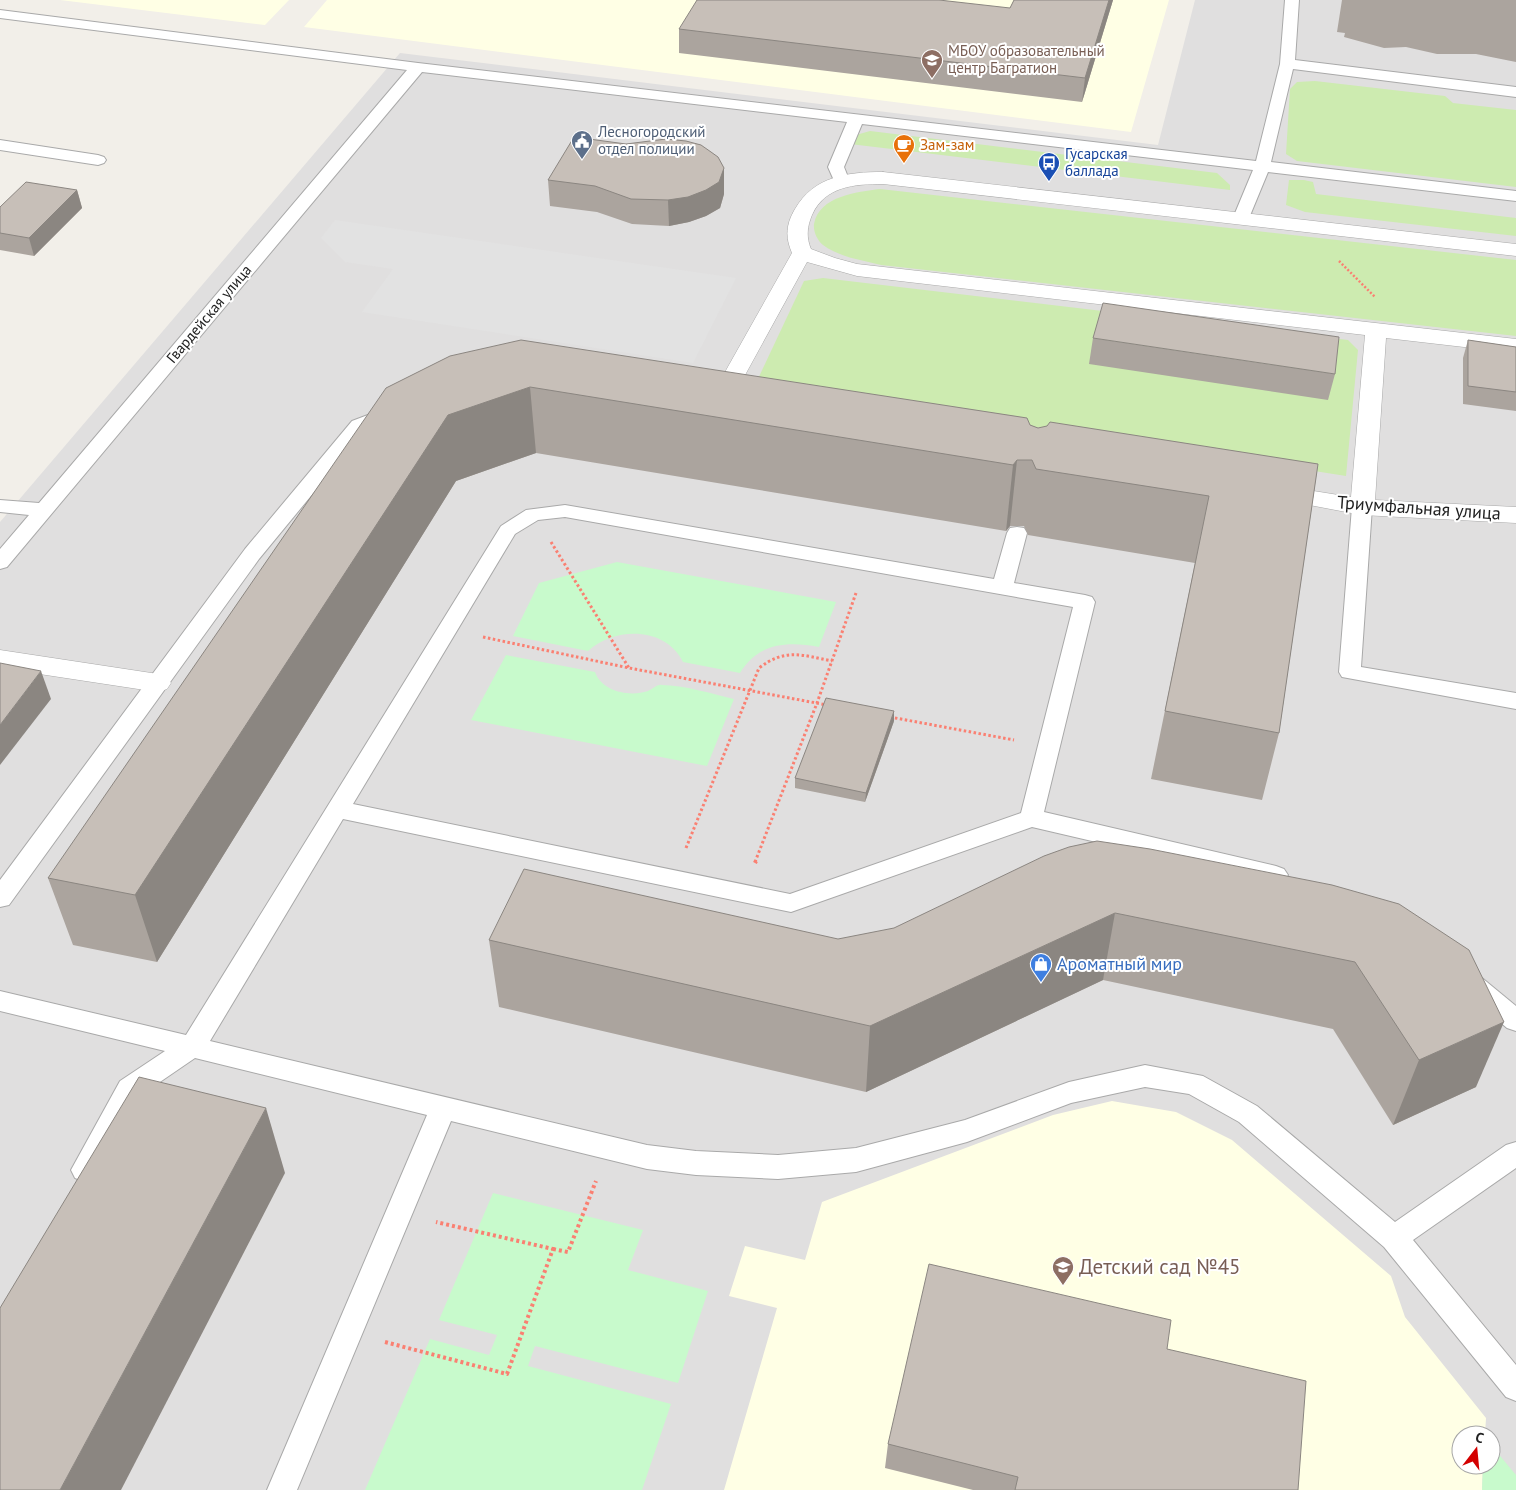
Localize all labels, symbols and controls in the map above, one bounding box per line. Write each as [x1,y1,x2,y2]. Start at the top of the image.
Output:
place label: МБОУ образовательный центр Багратион [948,41,1105,77]
school or university icon: МБОУ образовательный центр Багратион [920,48,944,79]
place label: Лесногородский отдел полиции [597,122,706,158]
public building icon: Лесногородский отдел полиции [570,129,594,160]
cafe icon: Зам-зам [892,133,916,164]
place label: Зам-зам [920,135,974,154]
place label: Гусарская баллада [1065,144,1128,180]
bus stop icon: Гусарская баллада [1037,151,1061,182]
street label: Гвардейская улица [162,261,255,367]
street label: Триумфальная улица [1336,490,1502,525]
shop icon: Ароматный мир [1029,952,1053,983]
place label: Ароматный мир [1057,952,1182,975]
place label: Детский сад №45 [1079,1253,1241,1280]
school or university icon: Детский сад №45 [1051,1255,1075,1286]
north arrow [1451,1425,1501,1475]
text: С [1473,1428,1486,1447]

